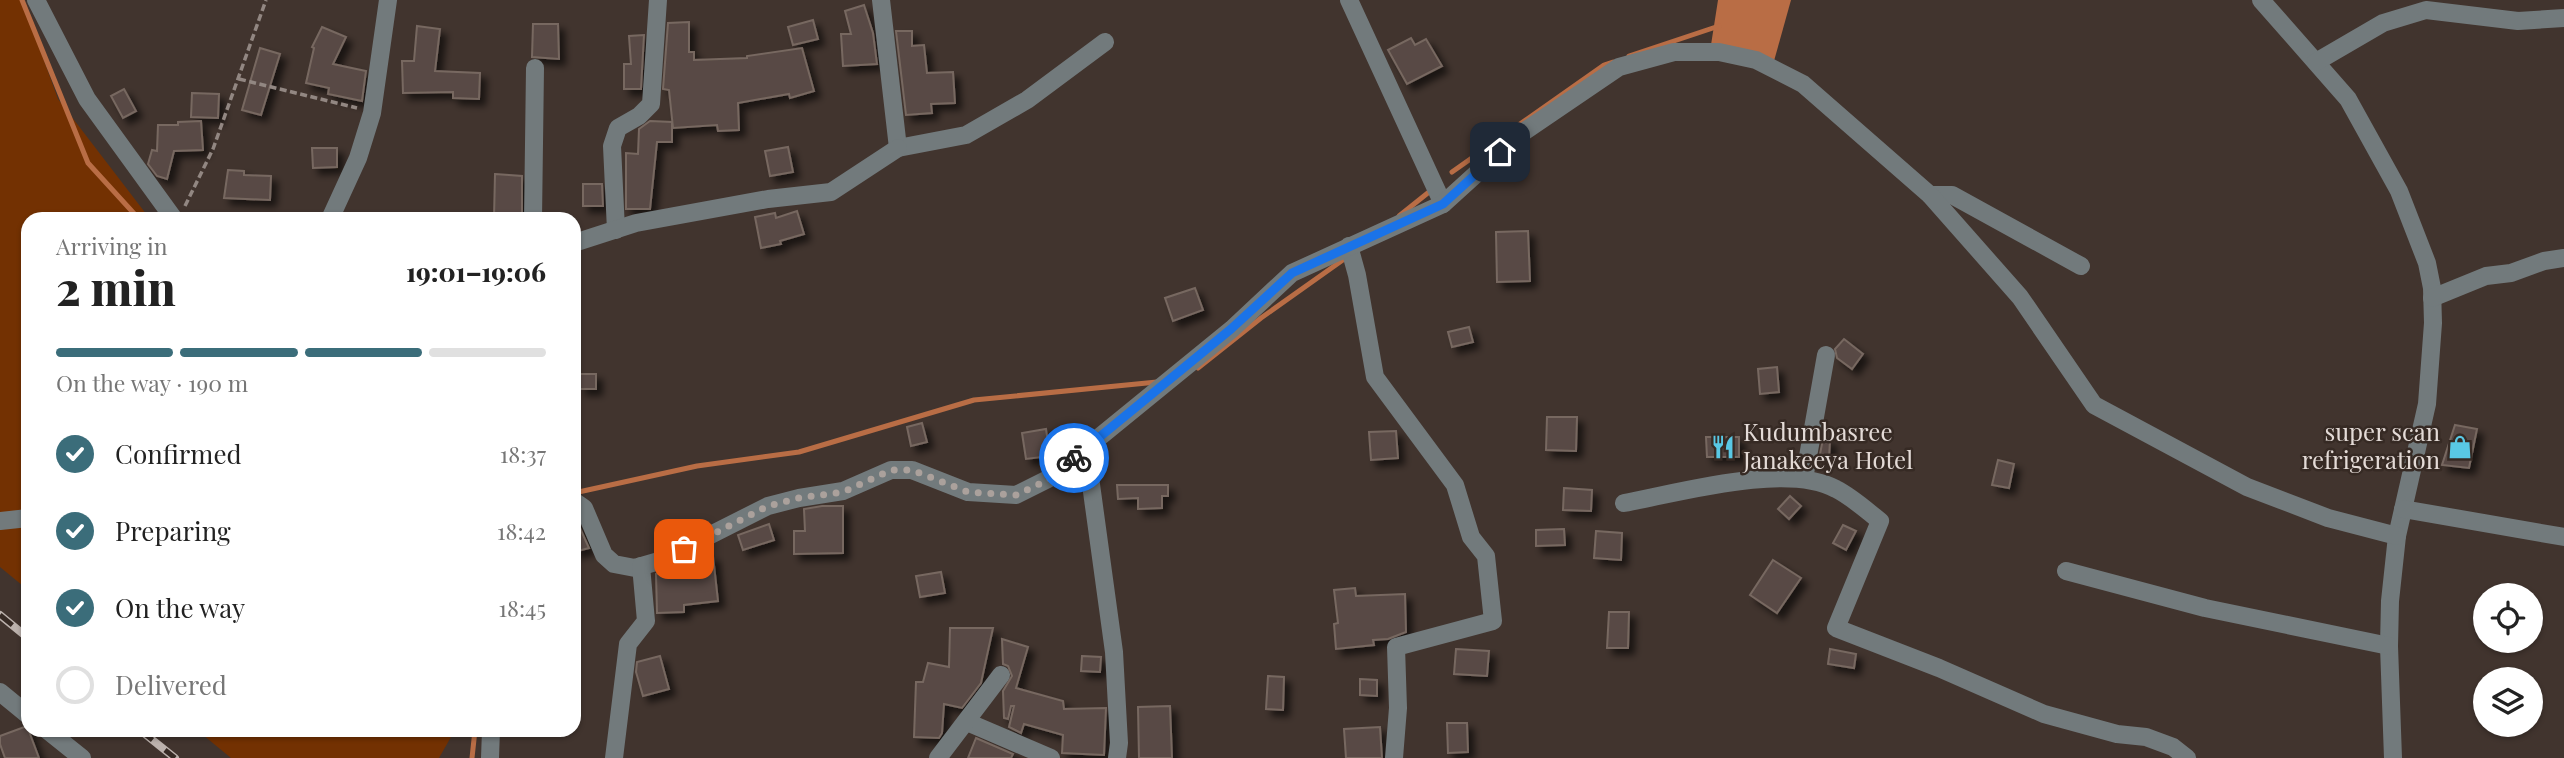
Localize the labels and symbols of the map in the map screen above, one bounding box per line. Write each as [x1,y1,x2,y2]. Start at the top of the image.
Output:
pin [1470,122,1530,182]
place label: Kudumbasree Janakeeya Hotel [1742,415,1913,475]
place label: super scan refrigeration [2302,415,2440,475]
courier [1039,423,1109,493]
restaurant icon: Kudumbasree Janakeeya Hotel [1709,433,1737,461]
shop icon: super scan refrigeration [2446,433,2474,461]
pin [654,519,714,579]

